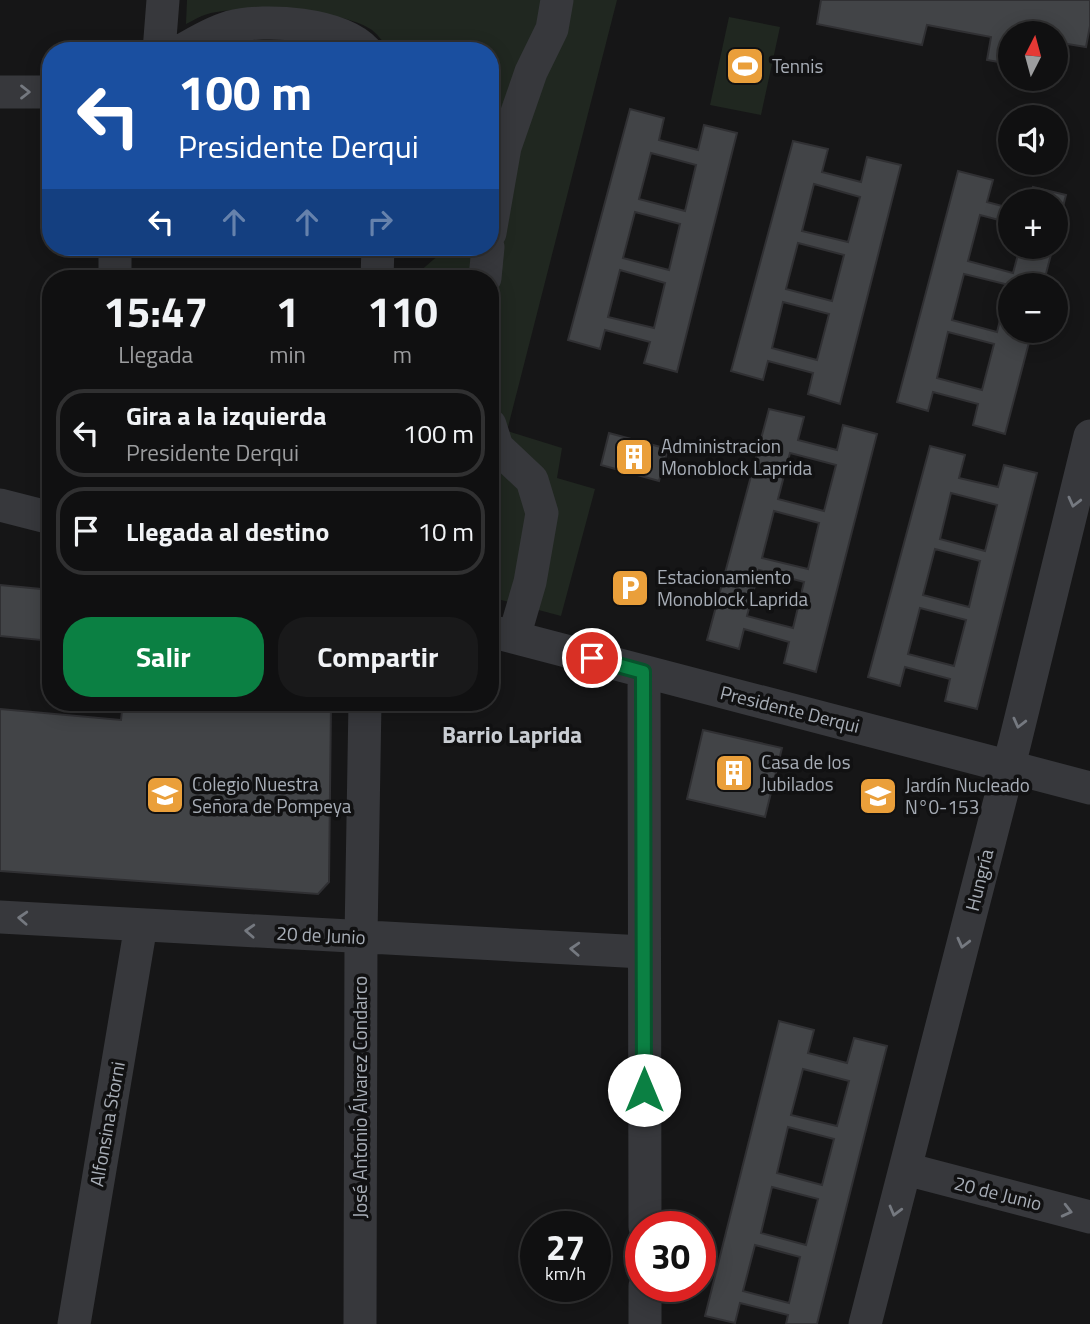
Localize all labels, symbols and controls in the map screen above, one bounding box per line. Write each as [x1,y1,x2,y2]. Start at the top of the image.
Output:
north arrow [998,21,1068,91]
map controls [998,21,1068,343]
sports icon: Tennis [724,45,766,87]
place label: Tennis [772,51,823,80]
text: 100 m [178,54,312,129]
icon: left [63,70,154,161]
one-way arrow [21,84,31,100]
button: sound [998,105,1068,175]
text: Presidente Derqui [178,122,419,170]
button: + [998,189,1068,259]
icon: left [142,203,180,241]
icon: ahead [215,203,253,241]
icon: ahead [288,203,326,241]
icon: right [361,203,399,241]
button: − [998,273,1068,343]
text: 15:47 [103,279,208,343]
text: 1 [276,279,299,343]
text: 110 [367,279,438,343]
text: Llegada [118,337,193,372]
text: min [269,337,306,372]
text: m [393,337,412,372]
text: Gira a la izquierda [126,396,327,435]
icon: left [67,414,105,452]
text: 100 m [403,414,474,453]
place label: Administracion Monoblock Laprida [661,431,813,482]
text: Presidente Derqui [126,435,299,470]
building icon: Administracion Monoblock Laprida [613,436,655,478]
one-way arrow [1067,496,1082,508]
icon: arrive [67,512,105,550]
text: Llegada al destino [126,512,329,551]
text: 10 m [417,512,474,551]
place label: Estacionamiento Monoblock Laprida [657,562,809,613]
parking icon: Estacionamiento Monoblock Laprida [609,567,651,609]
button: Salir [63,617,264,697]
button: Compartir [278,617,478,697]
pin [562,628,622,688]
icon: arrive [573,639,611,677]
street label: Presidente Derqui [717,677,863,740]
district label: Barrio Laprida [442,717,582,752]
one-way arrow [1013,717,1028,729]
place label: Casa de los Jubilados [761,747,851,798]
building icon: Casa de los Jubilados [713,752,755,794]
place label: Colegio Nuestra Señora de Pompeya [192,769,352,820]
place label: Jardín Nucleado N°0-153 [905,770,1030,821]
school or university icon: Colegio Nuestra Señora de Pompeya [144,774,186,816]
school or university icon: Jardín Nucleado N°0-153 [857,775,899,817]
street label: Hungría [957,845,1000,914]
one-way arrow [17,911,28,926]
street label: 20 de Junio [276,918,366,951]
one-way arrow [244,924,255,939]
one-way arrow [957,937,971,949]
one-way arrow [569,941,580,956]
street label: José Antonio Álvarez Condarco [345,976,374,1218]
position arrow [607,1053,681,1127]
street label: Alfonsina Storni [81,1059,132,1189]
street label: 20 de Junio [951,1168,1045,1217]
one-way arrow [1060,1203,1072,1217]
one-way arrow [888,1205,903,1217]
speed limit sign: 30 [625,1211,716,1302]
text: 27 [546,1220,585,1274]
text: km/h [545,1260,586,1287]

